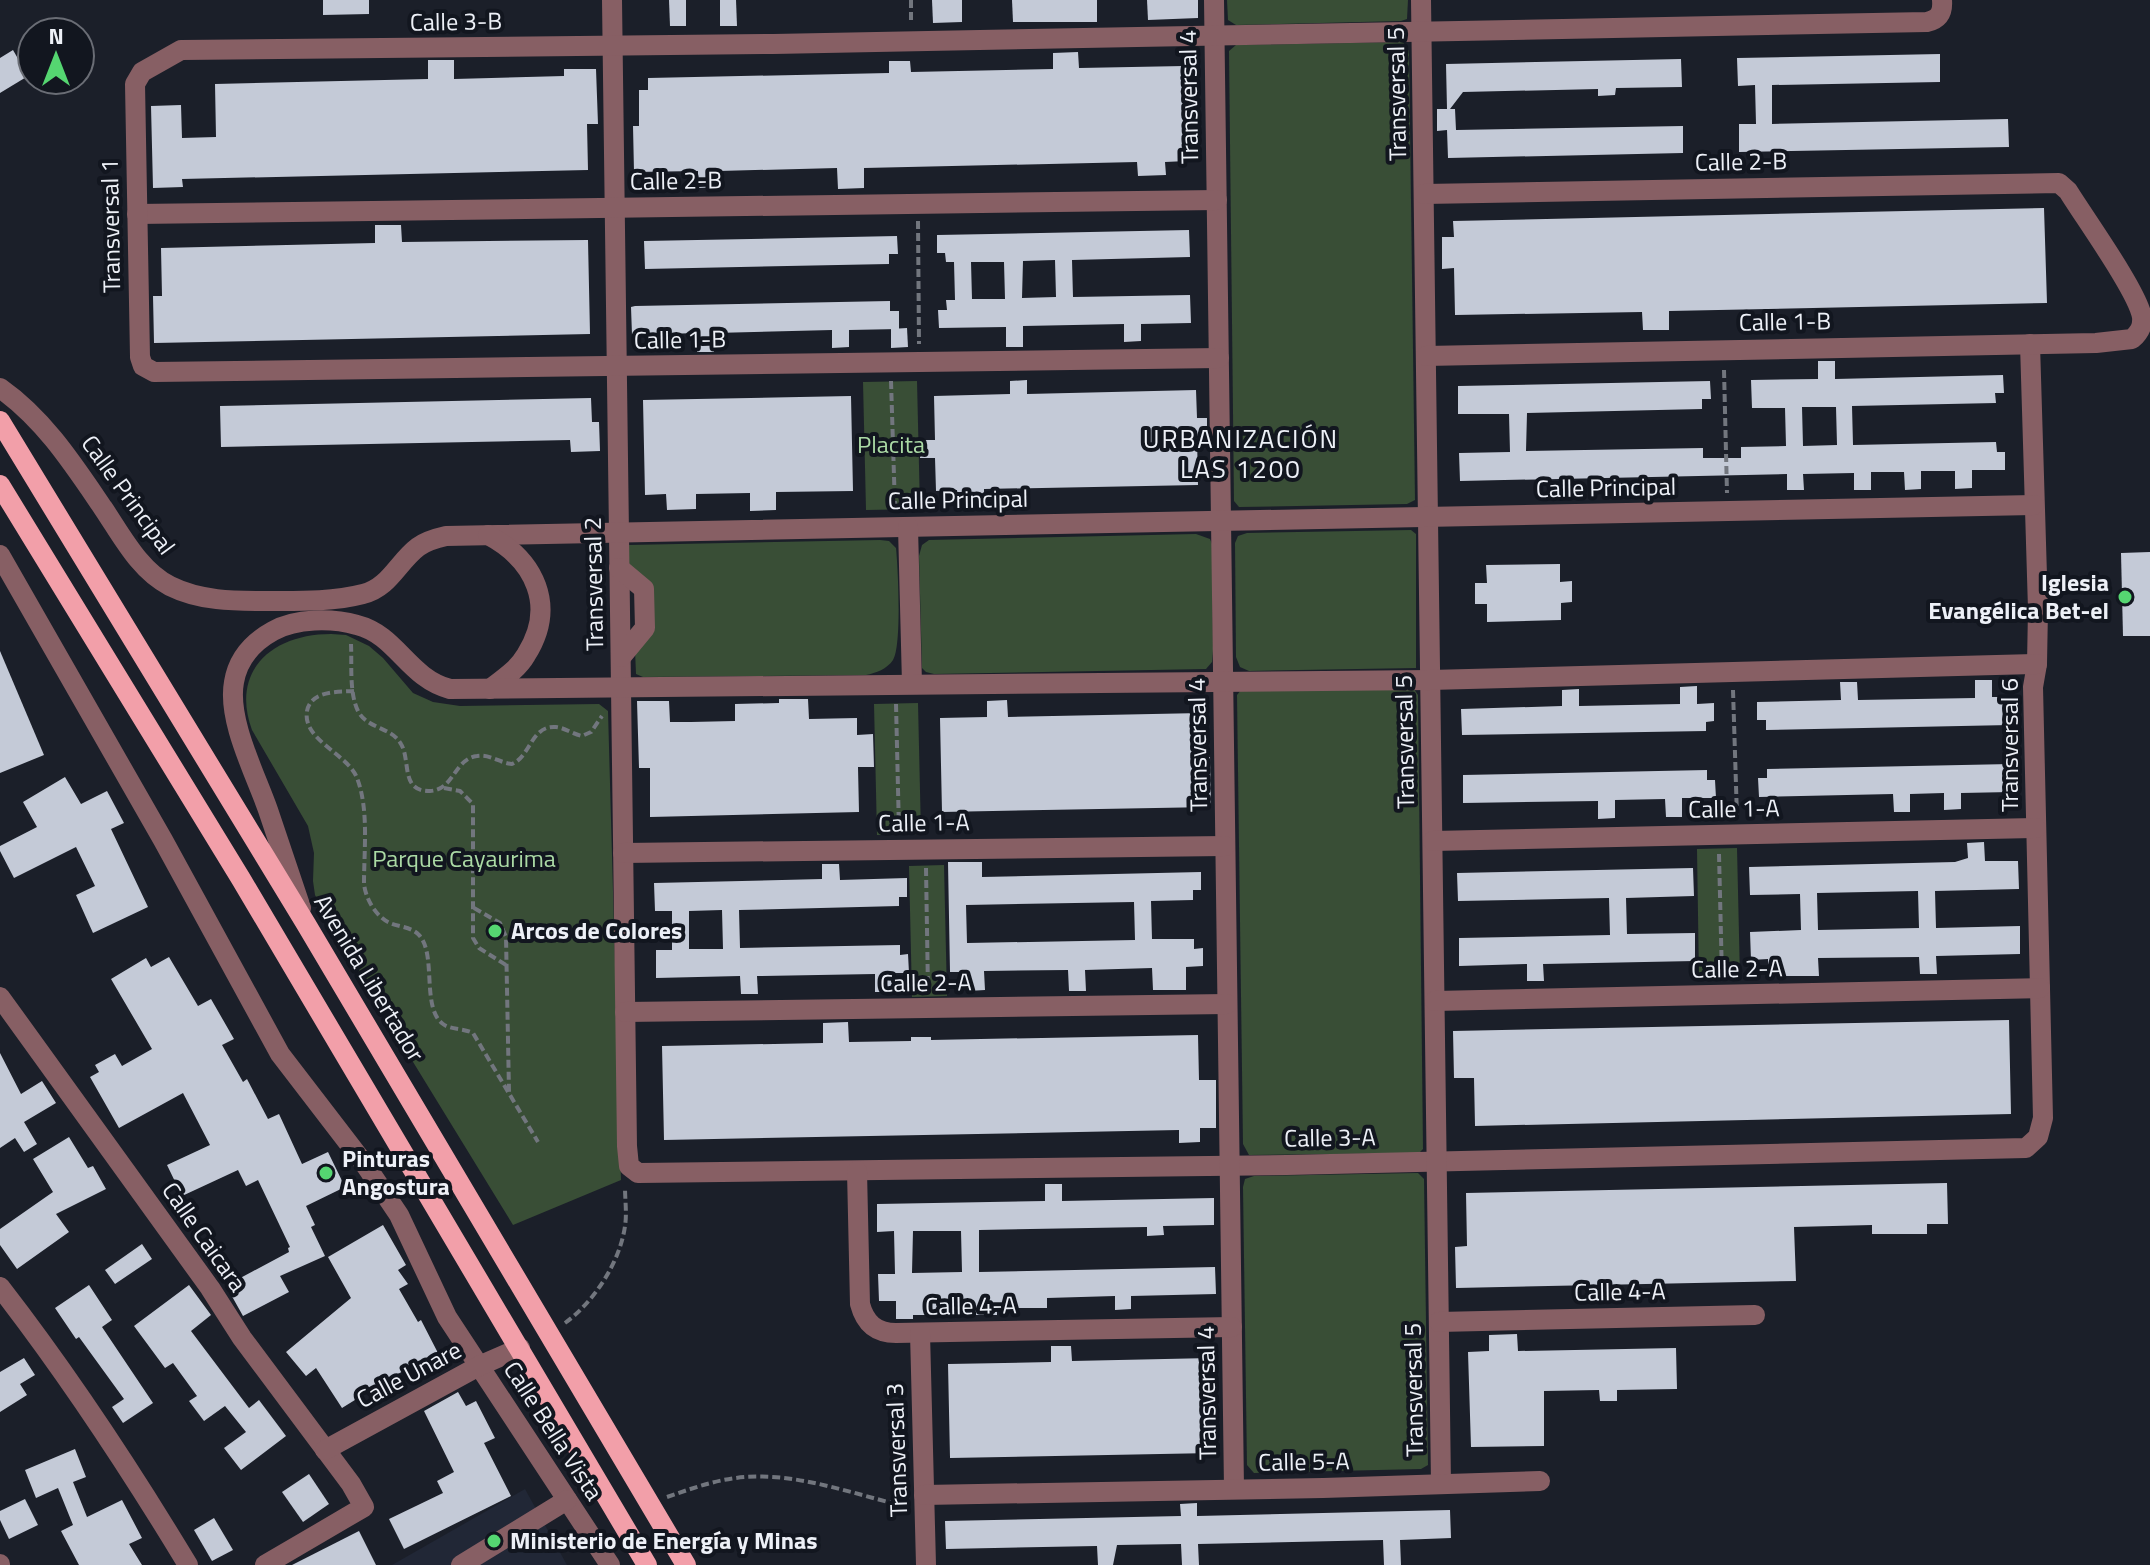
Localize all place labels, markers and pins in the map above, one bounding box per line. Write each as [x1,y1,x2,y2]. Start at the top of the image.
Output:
place label: Iglesia Evangélica Bet-el [1928,564,2109,628]
marker: Iglesia Evangélica Bet-el [2116,588,2134,606]
place label: Arcos de Colores [511,912,682,948]
marker: Arcos de Colores [486,922,504,940]
place label: Pinturas Angostura [342,1140,450,1204]
marker: Pinturas Angostura [317,1164,335,1182]
place label: Ministerio de Energía y Minas [510,1522,818,1558]
marker: Ministerio de Energía y Minas [485,1532,503,1550]

